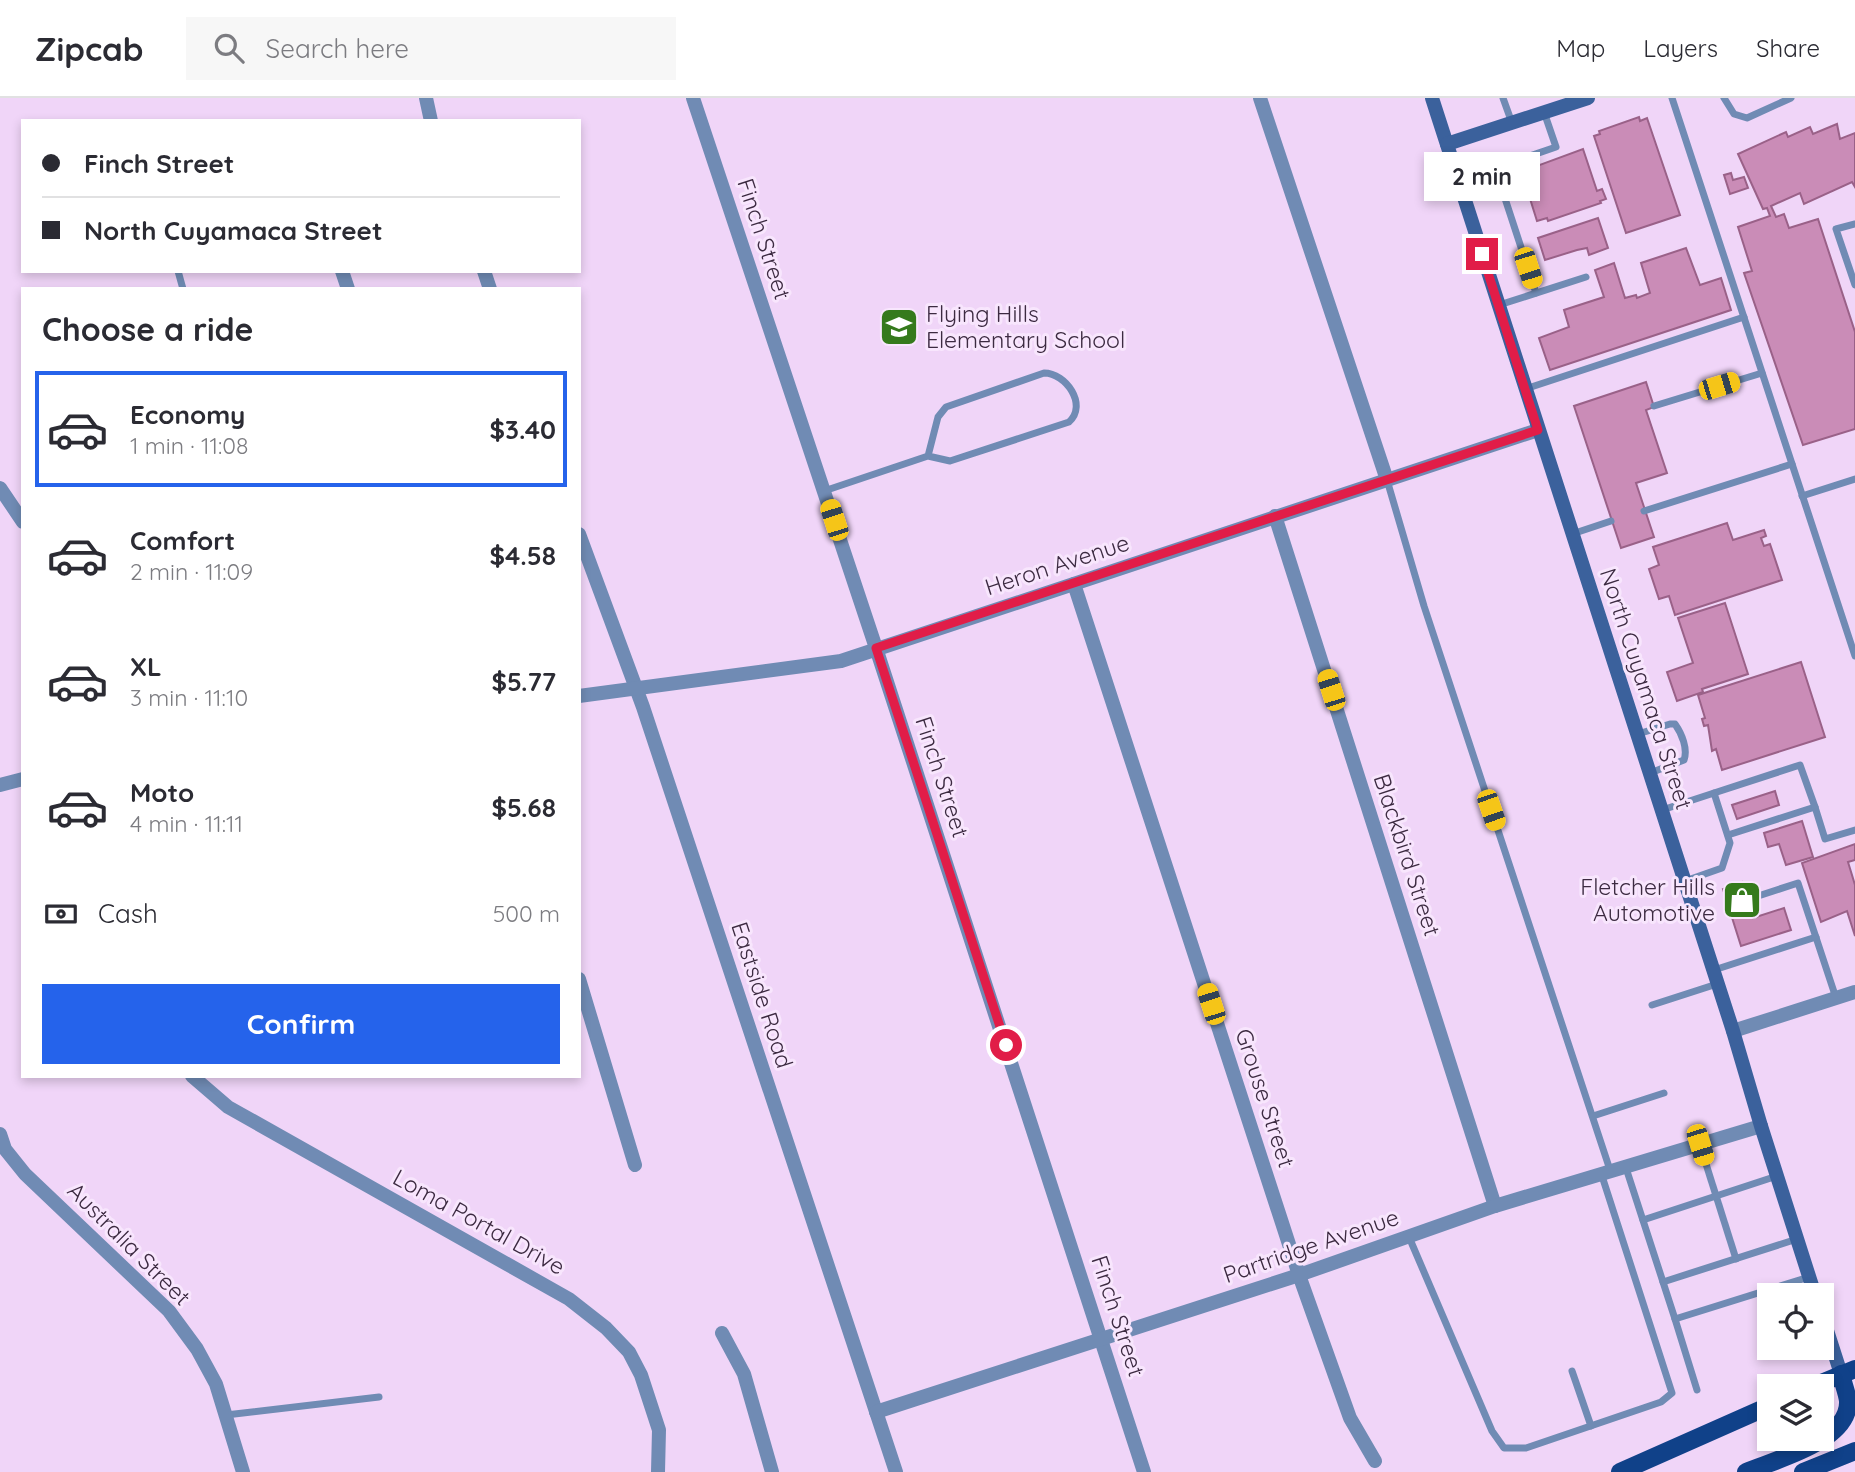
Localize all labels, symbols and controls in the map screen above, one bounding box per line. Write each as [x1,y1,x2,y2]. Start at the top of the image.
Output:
search box [186,17,676,80]
text: Zipcab [35,28,144,69]
icon: search [210,29,248,67]
text: Search here [266,32,409,65]
text: Map [1556,33,1605,63]
text: Layers [1643,33,1718,63]
text: Share [1756,33,1820,63]
text: Finch Street [84,147,234,180]
callout: 2 min [1424,152,1540,202]
text: 2 min [1452,162,1512,191]
street label: Finch Street [731,175,798,303]
text: North Cuyamaca Street [84,214,383,247]
route end [1466,238,1498,270]
car [1512,245,1545,291]
place label: Flying Hills Elementary School [926,299,1125,354]
school or university icon: Flying Hills Elementary School [878,306,920,348]
text: Choose a ride [42,309,254,349]
car [1696,370,1743,402]
icon: car [46,398,109,461]
text: Economy [130,398,245,431]
text: $3.40 [490,413,556,446]
text: 1 min · 11:08 [130,431,248,460]
car [818,497,851,543]
icon: car [46,524,109,587]
text: Comfort [130,524,235,557]
street label: Heron Avenue [981,528,1133,601]
text: $4.58 [489,539,556,572]
text: 2 min · 11:09 [130,557,253,586]
street label: North Cuyamaca Street [1594,565,1699,813]
icon: car [46,650,109,713]
text: XL [130,650,162,683]
text: $5.77 [492,665,556,698]
car [1315,667,1348,713]
text: 3 min · 11:10 [130,683,248,712]
street label: Finch Street [909,713,976,841]
street label: Blackbird Street [1368,770,1447,940]
icon: car [46,776,109,839]
text: Moto [130,776,194,809]
car [1475,787,1508,833]
text: $5.68 [491,791,556,824]
text: 4 min · 11:11 [130,809,243,838]
place label: Fletcher Hills Automotive [1580,872,1715,927]
shop icon: Fletcher Hills Automotive [1721,879,1763,921]
icon: cash [42,895,80,933]
text: Cash [98,897,158,930]
text: 500 m [493,899,560,928]
street label: Eastside Road [725,918,800,1072]
car [1195,981,1228,1027]
button: Confirm [42,984,560,1064]
street label: Grouse Street [1229,1025,1302,1171]
route start [990,1029,1022,1061]
car [1684,1122,1717,1168]
street label: Loma Portal Drive [388,1162,570,1281]
street label: Australia Street [62,1176,197,1311]
street label: Partridge Avenue [1219,1202,1402,1289]
street label: Finch Street [1085,1252,1152,1380]
map controls [1757,1283,1834,1451]
button: locate [1757,1283,1834,1360]
button: layers [1757,1374,1834,1451]

